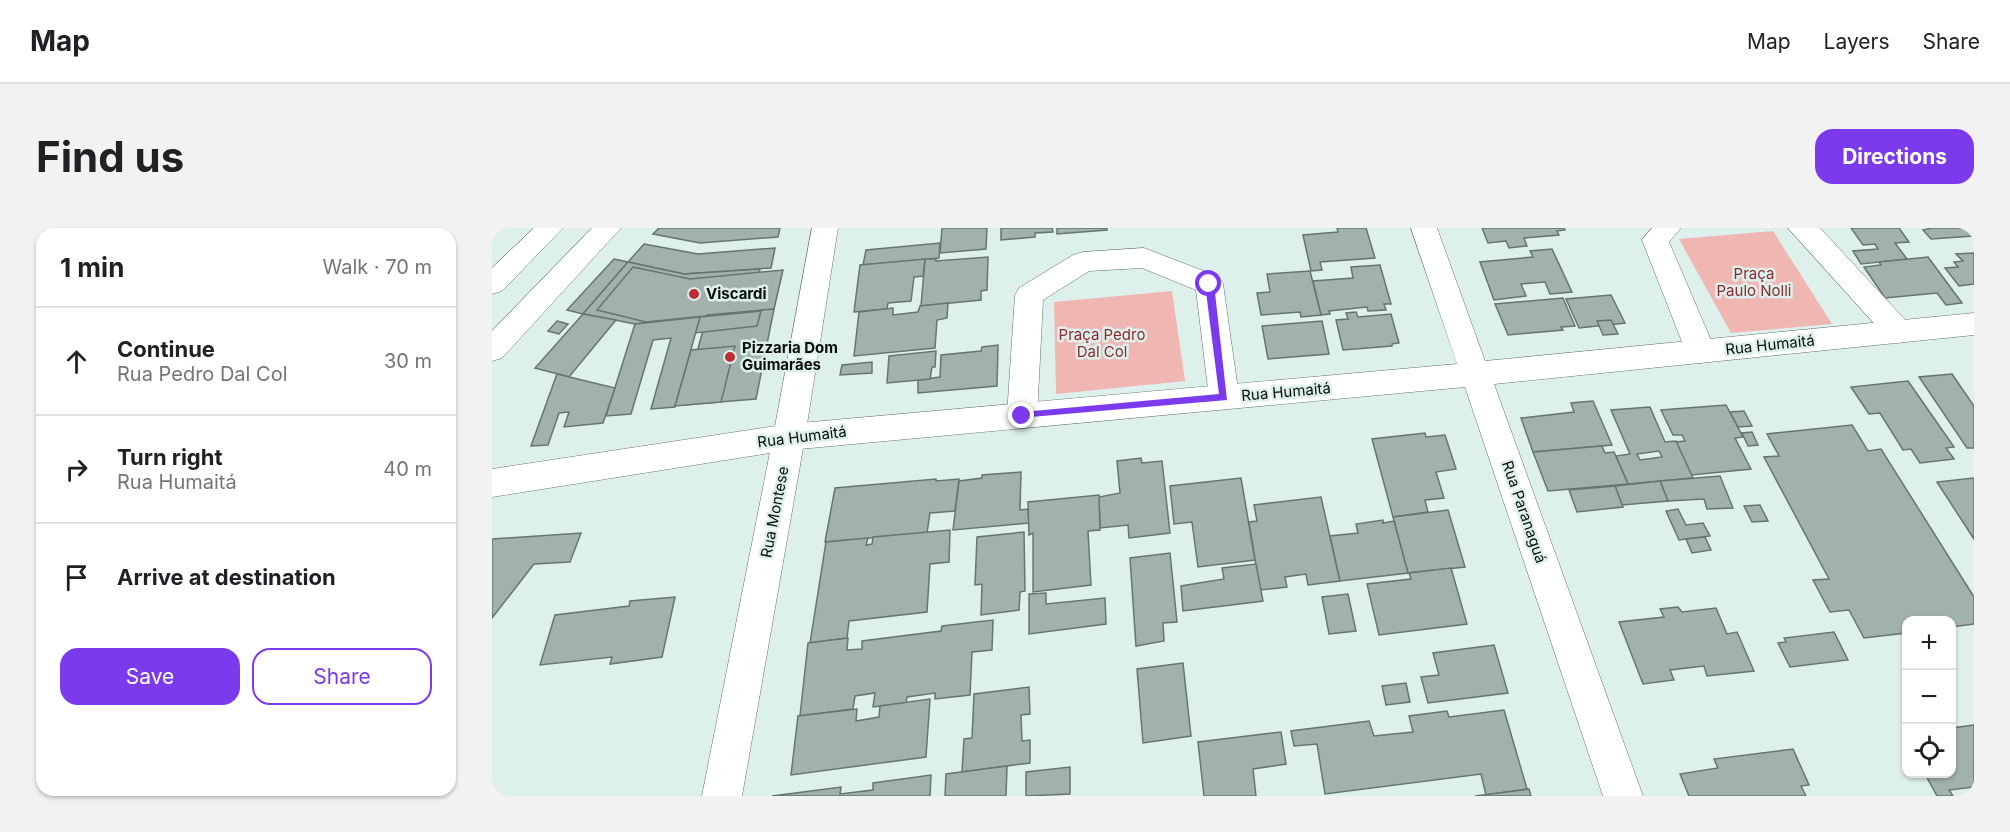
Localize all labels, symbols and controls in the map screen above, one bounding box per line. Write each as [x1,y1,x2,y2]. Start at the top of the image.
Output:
text: Map [30,24,90,58]
text: Map [1747,29,1791,54]
text: Layers [1824,29,1890,54]
text: Share [1923,29,1980,54]
button: Directions [1815,129,1974,184]
text: Find us [36,131,184,182]
text: 1 min [60,252,124,283]
text: Walk · 70 m [322,255,432,279]
park label: Praça Paulo Nolli [1717,264,1791,300]
route start [1195,270,1221,296]
place label: Viscardi [706,284,767,303]
marker: Viscardi [687,287,701,301]
park label: Praça Pedro Dal Col [1059,325,1145,361]
street label: Rua Humaitá [1724,330,1816,359]
text: Continue [117,336,215,362]
place label: Pizzaria Dom Guimarães [742,338,838,374]
icon: ahead [60,345,93,378]
text: 30 m [384,349,432,373]
marker: Pizzaria Dom Guimarães [723,350,737,364]
text: Rua Pedro Dal Col [117,362,288,386]
street label: Rua Humaitá [1240,378,1332,405]
route end [1008,402,1034,428]
street label: Rua Humaitá [756,422,848,451]
text: Turn right [117,444,223,470]
icon: right [60,453,93,486]
text: 40 m [383,457,432,481]
street label: Rua Paranaguá [1498,458,1551,566]
street label: Rua Montese [756,465,793,559]
text: Rua Humaitá [117,470,237,494]
icon: arrive [60,561,93,594]
text: Arrive at destination [117,564,336,590]
map controls [1902,616,1956,778]
button: + [1902,616,1956,670]
button: Save [60,648,240,705]
button: Share [252,648,432,705]
button: − [1902,670,1956,724]
button: locate [1902,724,1956,778]

